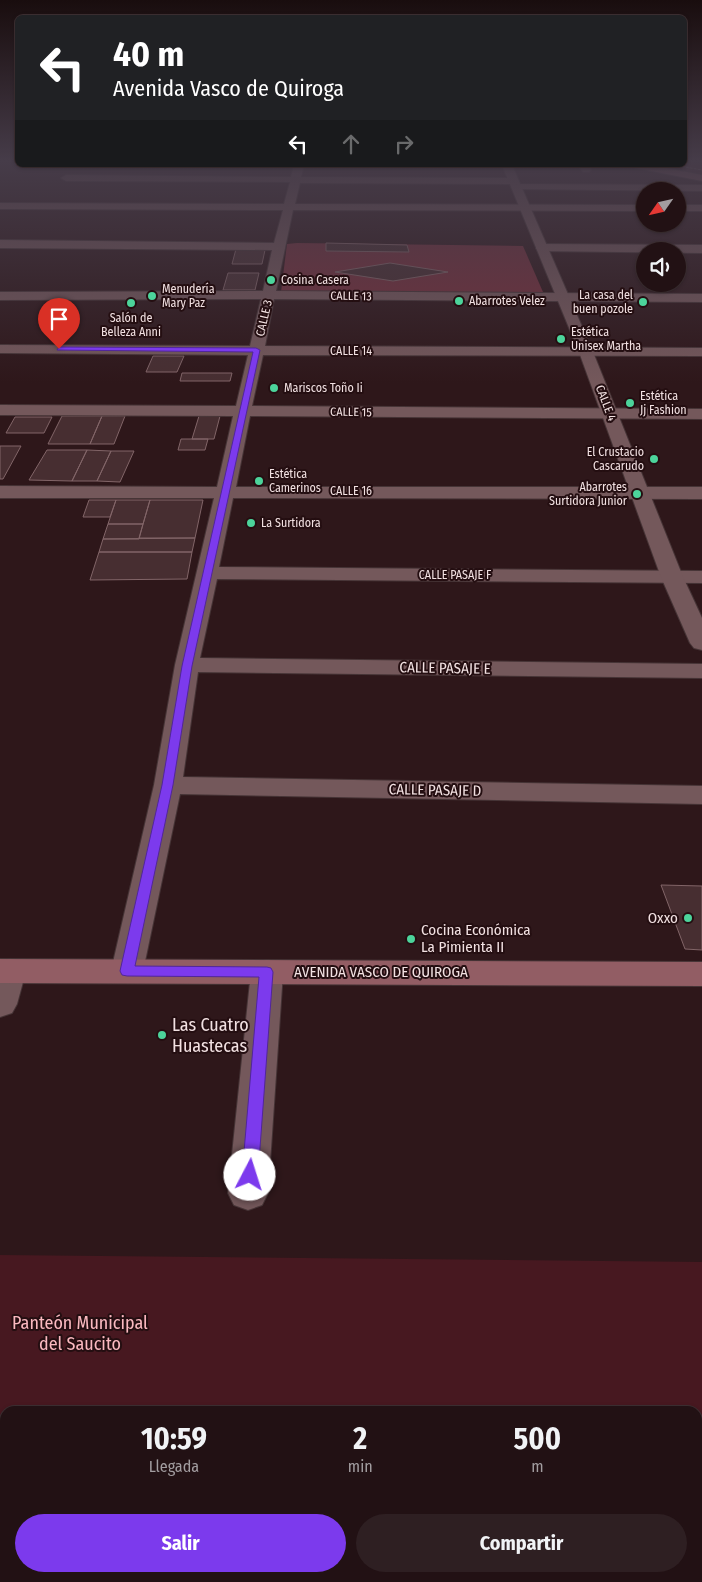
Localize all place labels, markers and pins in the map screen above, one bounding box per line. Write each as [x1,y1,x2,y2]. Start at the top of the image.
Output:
place label: Cosina Casera [281,273,349,287]
marker: Cosina Casera [265,274,277,286]
place label: Menudería Mary Paz [162,282,215,310]
place label: La casa del buen pozole [573,288,633,316]
marker: Menudería Mary Paz [146,290,158,302]
place label: Abarrotes Velez [469,294,545,308]
marker: Abarrotes Velez [453,295,465,307]
marker: La casa del buen pozole [637,296,649,308]
marker: Salón de Belleza Anni [125,297,137,309]
pin [38,298,80,349]
place label: Salón de Belleza Anni [101,311,161,339]
place label: Estética Unisex Martha [571,325,641,353]
marker: Estética Unisex Martha [555,333,567,345]
place label: Mariscos Toño Ii [284,381,363,395]
marker: Mariscos Toño Ii [268,382,280,394]
place label: Estética Jj Fashion [640,389,687,417]
marker: Estética Jj Fashion [624,397,636,409]
place label: El Crustacio Cascarudo [587,445,644,473]
marker: El Crustacio Cascarudo [648,453,660,465]
place label: Estética Camerinos [269,467,321,495]
marker: Estética Camerinos [253,475,265,487]
place label: Abarrotes Surtidora Junior [549,480,628,508]
marker: Abarrotes Surtidora Junior [631,488,643,500]
place label: La Surtidora [261,516,321,530]
marker: La Surtidora [245,517,257,529]
place label: Oxxo [648,909,678,927]
marker: Oxxo [682,912,694,924]
place label: Cocina Económica La Pimienta II [421,921,531,956]
marker: Cocina Económica La Pimienta II [405,933,417,945]
place label: Las Cuatro Huastecas [172,1014,249,1057]
marker: Las Cuatro Huastecas [156,1029,168,1041]

